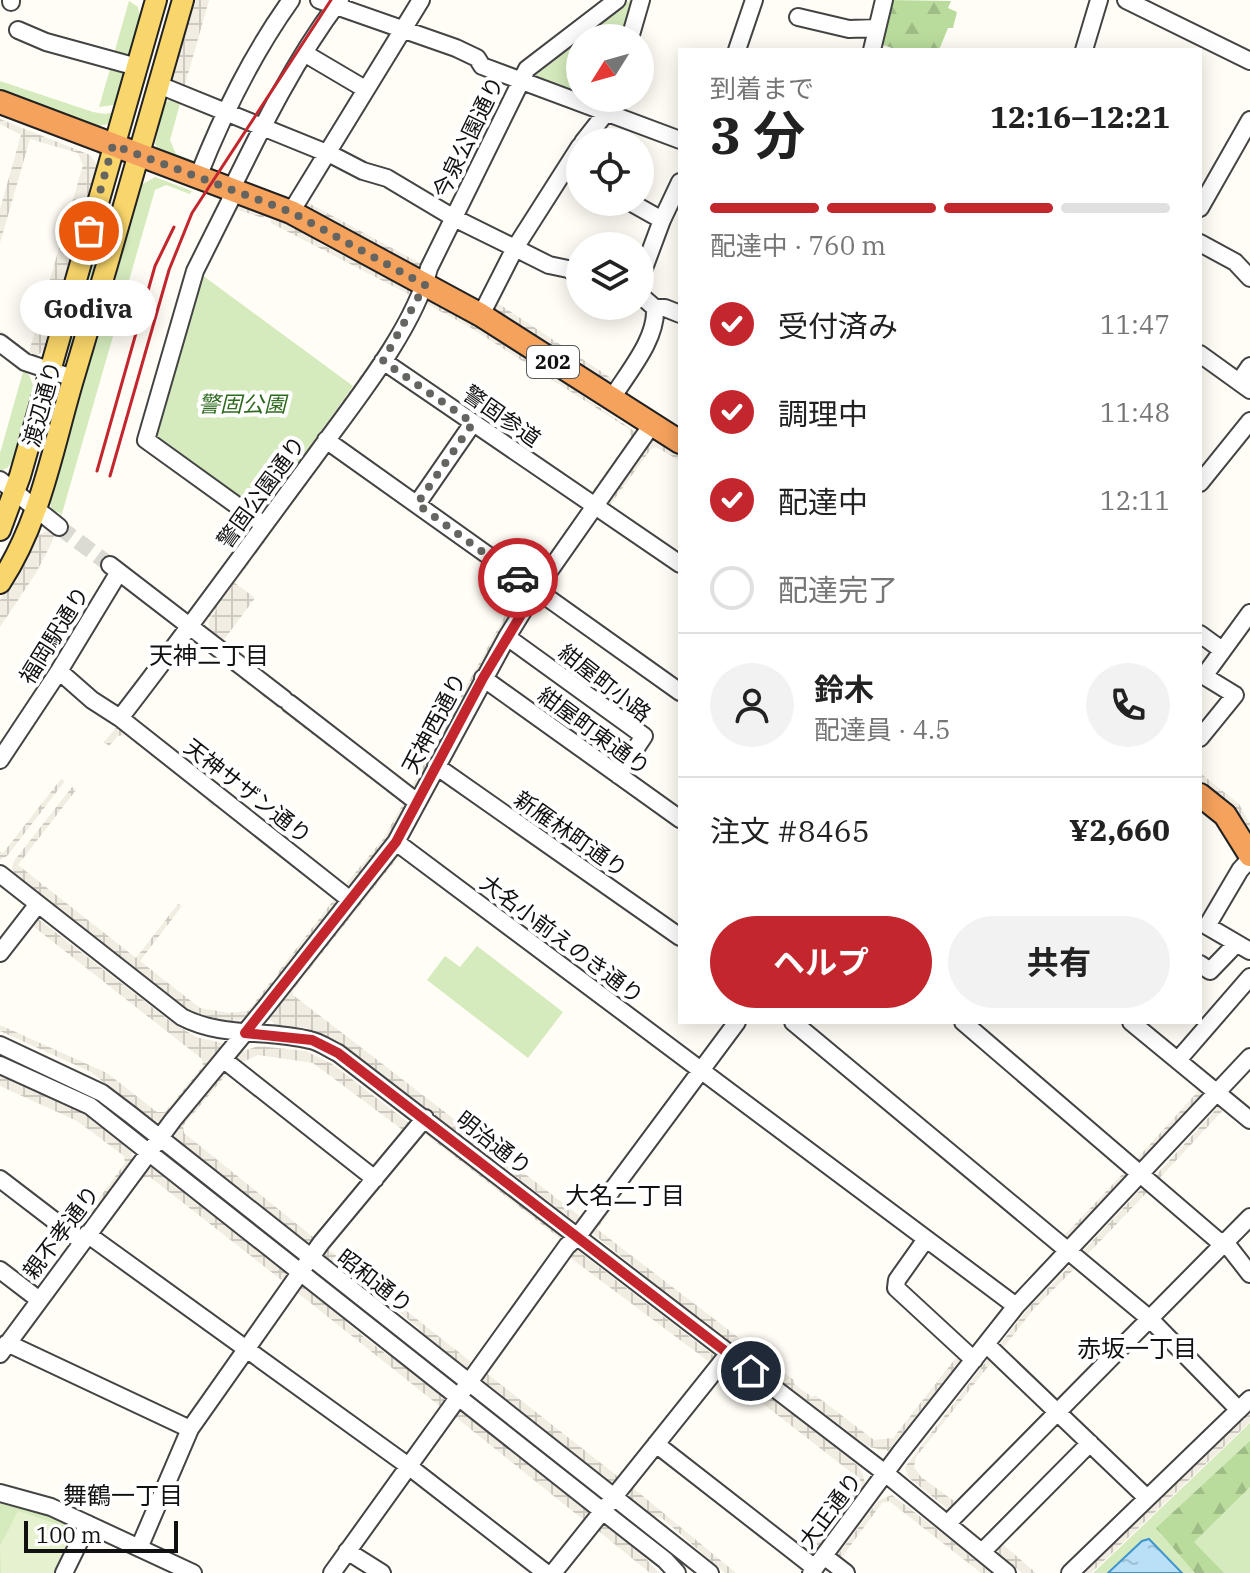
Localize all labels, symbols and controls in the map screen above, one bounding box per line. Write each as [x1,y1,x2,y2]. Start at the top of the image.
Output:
north arrow [566,24,654,112]
map controls [566,24,654,320]
street label: 今泉公園通り [426,71,510,202]
text: 到着まで [710,71,814,105]
text: 12:16–12:21 [990,97,1170,136]
text: 3 分 [710,101,805,168]
button: locate [566,128,654,216]
pin [55,197,123,265]
icon: bag [67,209,111,253]
text: 配達中 · 760 m [710,228,886,262]
button: layers [566,232,654,320]
callout: Godiva [21,279,157,335]
text: Godiva [43,291,133,325]
icon: check [710,302,754,346]
text: 受付済み [778,306,898,345]
text: 11:47 [1100,307,1170,341]
road number: 202 [527,346,579,378]
street label: 渡辺通り [16,358,67,450]
street label: 警固参道 [458,378,547,453]
park label: 警固公園 [198,389,289,418]
icon: check [710,390,754,434]
text: 調理中 [778,394,868,433]
text: 11:48 [1100,395,1170,429]
street label: 警固公園通り [210,430,311,554]
icon: check [710,478,754,522]
text: 配達中 [778,482,868,521]
text: 12:11 [1100,483,1170,517]
courier [478,538,558,618]
icon: car [496,556,540,600]
text: 配達完了 [778,570,898,609]
street label: 福岡駅通り [12,580,95,689]
street label: 紺屋町小路 [553,637,658,728]
district label: 天神二丁目 [149,639,269,671]
button: person [710,663,794,747]
button: phone [1086,663,1170,747]
street label: 天神西通り [395,667,472,778]
text: 鈴木 [814,669,874,708]
street label: 紺屋町東通り [532,680,656,781]
text: 配達員 · 4.5 [814,712,951,746]
street label: 天神サザン通り [179,732,318,849]
street label: 新雁林町通り [509,784,634,883]
text: ¥2,660 [1069,810,1170,849]
text: 注文 #8465 [710,811,870,850]
street label: 大名小前えのき通り [475,868,650,1010]
button: ヘルプ [710,916,932,1008]
button: 共有 [948,916,1170,1008]
street label: 明治通り [451,1104,538,1181]
street label: 親不孝通り [16,1179,105,1284]
district label: 大名二丁目 [565,1179,685,1211]
street label: 昭和通り [332,1242,419,1319]
district label: 赤坂一丁目 [1077,1332,1197,1364]
pin [717,1337,785,1405]
icon: home [729,1349,773,1393]
street label: 大正通り [792,1466,868,1554]
district label: 舞鶴一丁目 [63,1479,183,1511]
scale bar [24,1517,178,1553]
text: 100 m [36,1520,102,1549]

